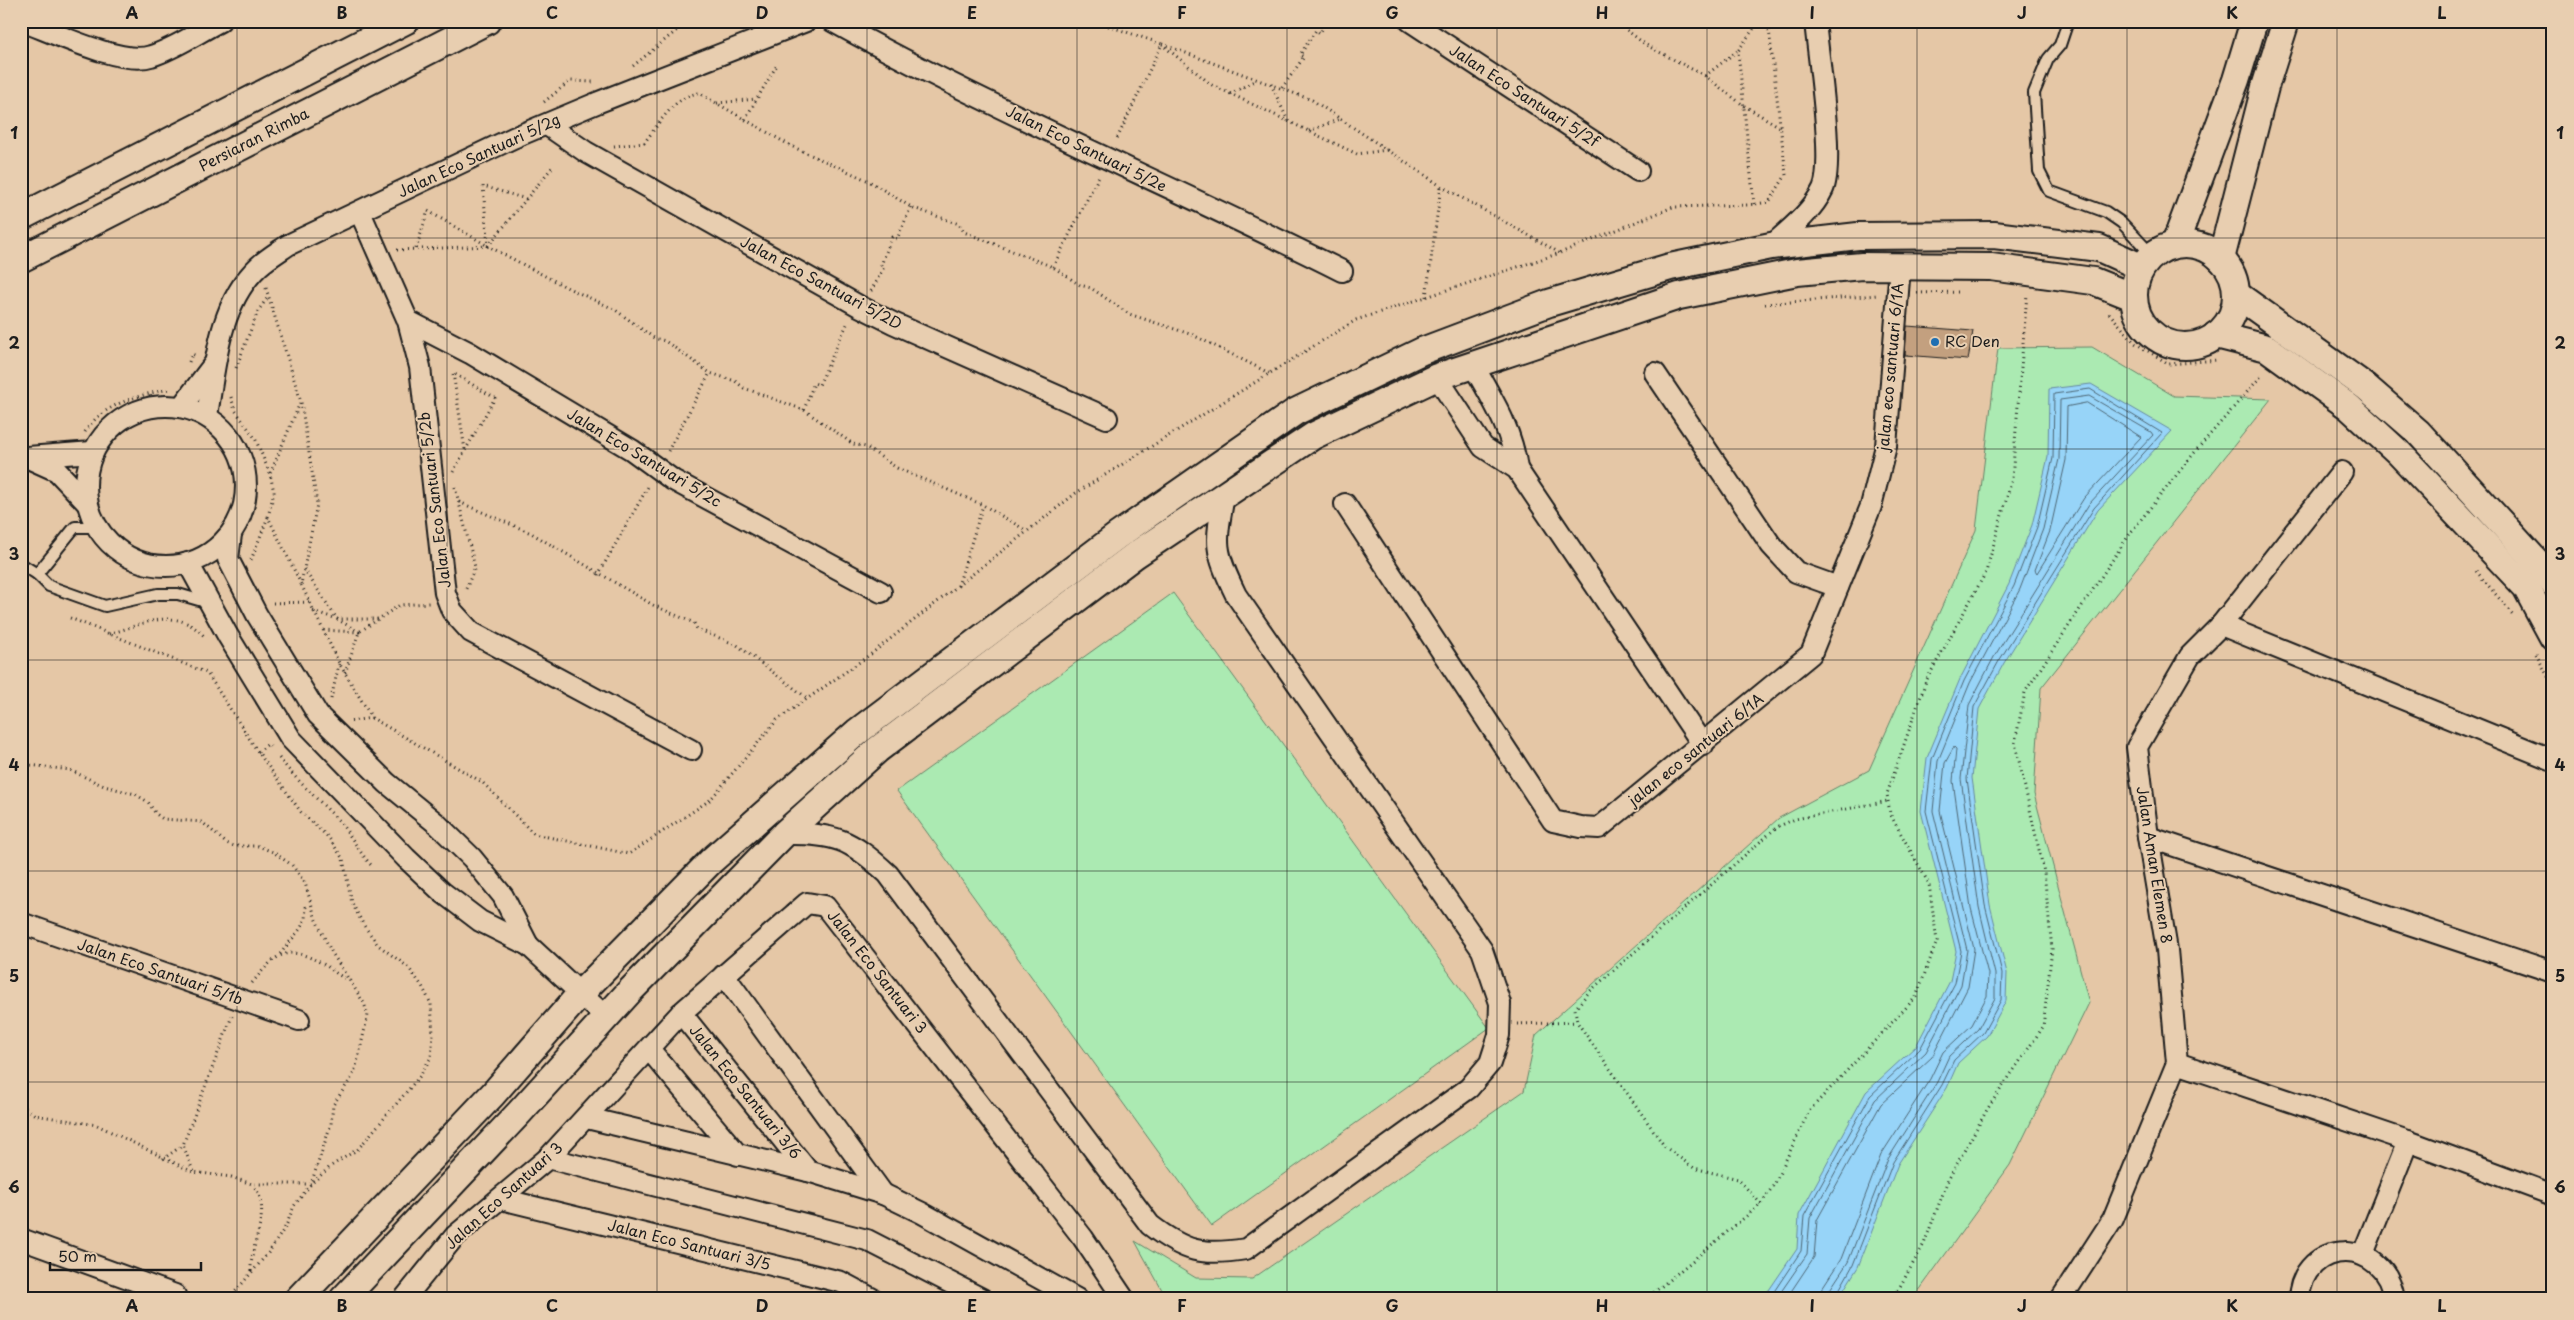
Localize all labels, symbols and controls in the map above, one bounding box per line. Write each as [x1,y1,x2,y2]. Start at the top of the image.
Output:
text: A [126,0,139,24]
text: B [337,0,348,24]
text: C [546,0,558,24]
text: D [756,0,768,24]
text: E [967,0,977,24]
text: F [1177,0,1187,24]
text: G [1385,0,1399,24]
text: H [1596,0,1608,24]
text: I [1809,0,1815,24]
text: J [2017,0,2027,24]
text: K [2226,0,2238,24]
text: L [2437,0,2447,24]
street label: Jalan Eco Santuari 5/2f [1445,38,1605,153]
street label: Jalan Eco Santuari 5/2e [1002,99,1171,197]
street label: Persiaran Rimba [194,101,313,176]
street label: Jalan Eco Santuari 5/2g [393,107,563,202]
text: 1 [10,120,18,144]
text: 1 [2556,120,2564,144]
street label: Jalan Eco Santuari 5/2D [737,229,907,334]
street label: jalan eco santuari 6/1A [1871,282,1908,454]
place label: RC Den [1945,329,2000,352]
text: 2 [8,330,20,354]
text: 2 [2554,330,2566,354]
marker: RC Den [1929,336,1941,348]
street label: Jalan Eco Santuari 5/2c [563,401,726,512]
street label: Jalan Eco Santuari 5/2b [411,411,456,590]
text: 3 [9,541,19,565]
text: 3 [2555,541,2565,565]
street label: jalan eco santuari 6/1A [1621,687,1768,812]
text: 4 [9,752,20,776]
text: 4 [2555,752,2566,776]
street label: Jalan Aman Elemen 8 [2132,784,2179,945]
street label: Jalan Eco Santuari 3 [823,904,934,1038]
street label: Jalan Eco Santuari 5/1b [75,931,246,1010]
text: 5 [9,963,19,987]
text: 5 [2555,963,2565,987]
street label: Jalan Eco Santuari 3/6 [685,1019,808,1163]
street label: Jalan Eco Santuari 3 [439,1136,567,1254]
text: 6 [8,1174,20,1198]
text: 6 [2554,1174,2566,1198]
street label: Jalan Eco Santuari 3/5 [606,1212,773,1275]
scale bar [50,1240,201,1272]
text: 50 m [58,1244,97,1267]
text: A [126,1293,139,1317]
text: B [337,1293,348,1317]
text: C [546,1293,558,1317]
text: D [756,1293,768,1317]
text: E [967,1293,977,1317]
text: F [1177,1293,1187,1317]
text: G [1385,1293,1399,1317]
text: H [1596,1293,1608,1317]
text: I [1809,1293,1815,1317]
text: J [2017,1293,2027,1317]
text: K [2226,1293,2238,1317]
text: L [2437,1293,2447,1317]

